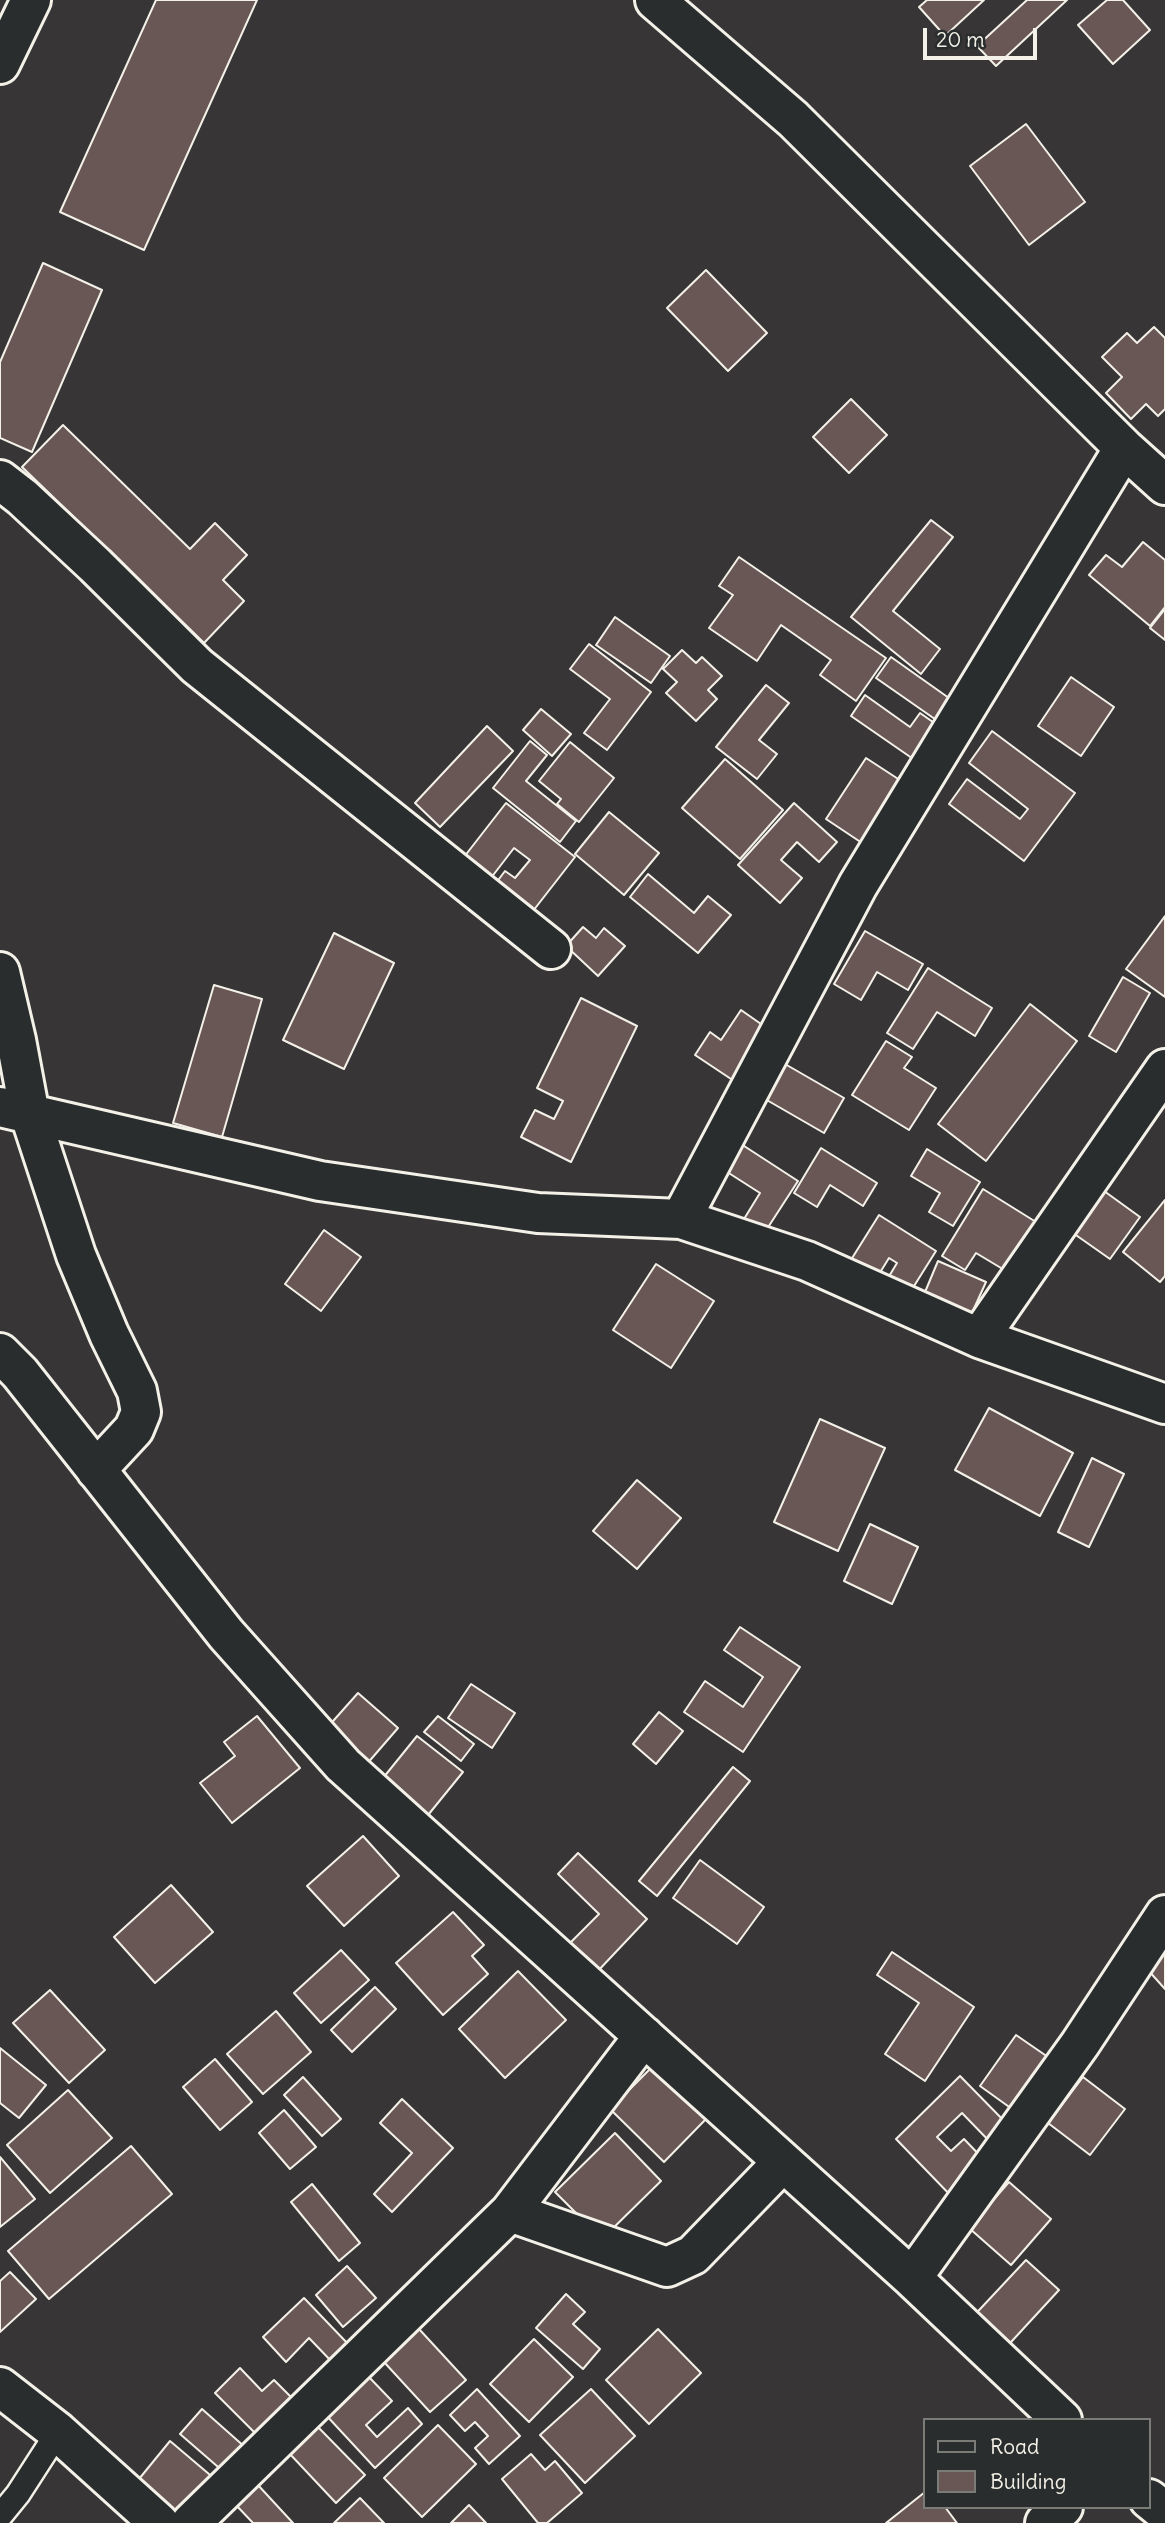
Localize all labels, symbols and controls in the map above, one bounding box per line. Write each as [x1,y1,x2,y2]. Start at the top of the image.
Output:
scale bar [927,14,1041,58]
text: 20 m [936,26,985,53]
legend [923,2418,1151,2509]
text: Road [990,2433,1039,2460]
text: Building [990,2468,1066,2495]

